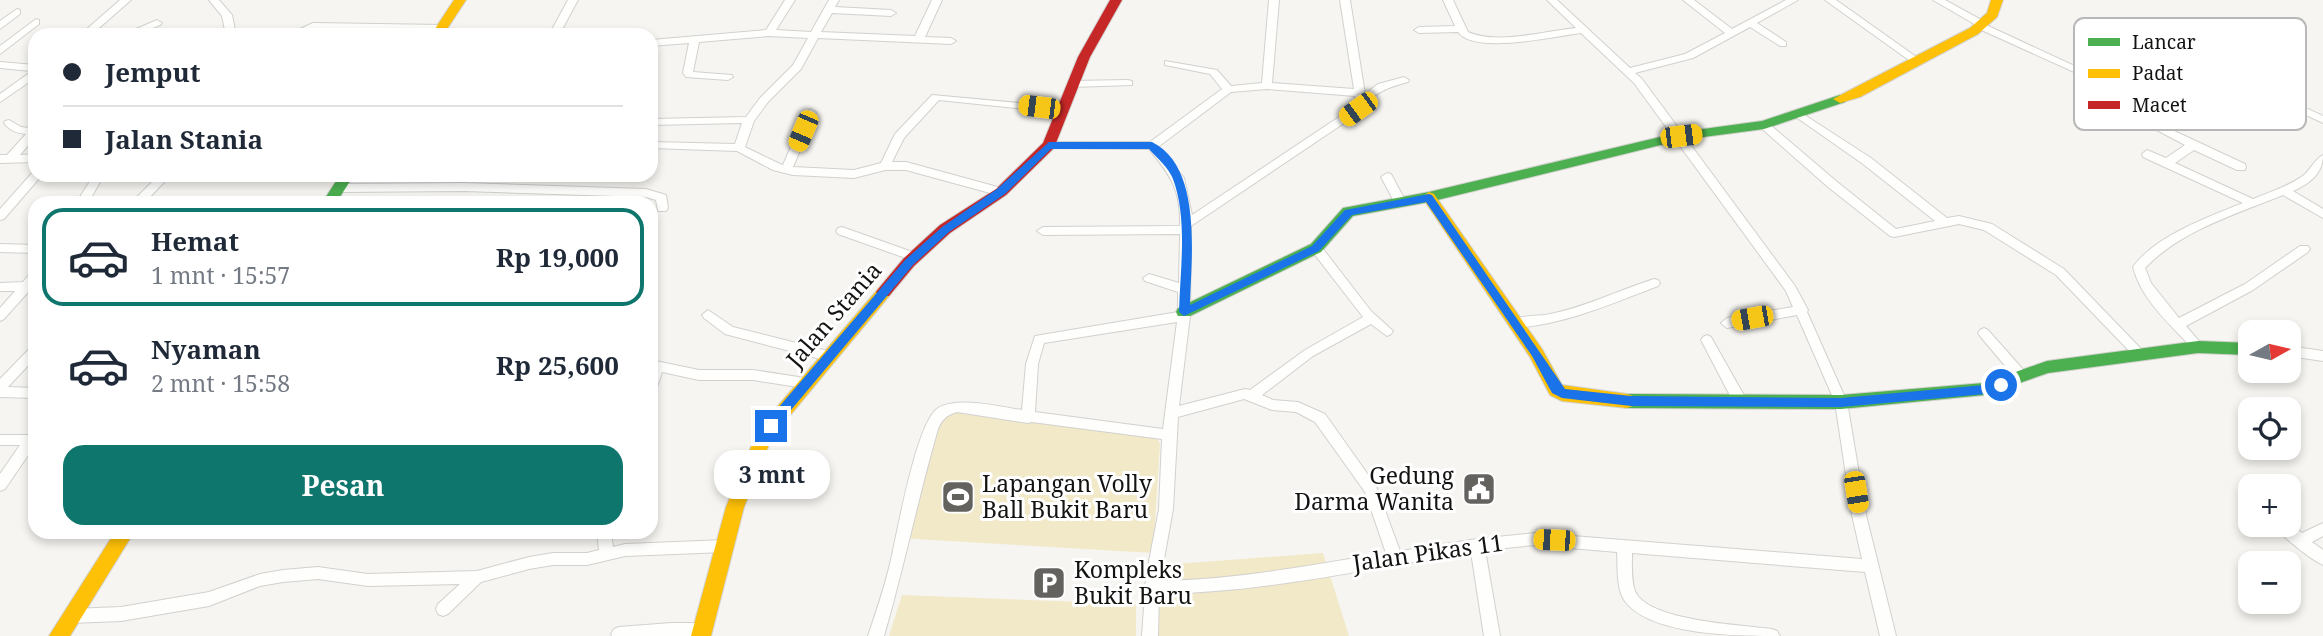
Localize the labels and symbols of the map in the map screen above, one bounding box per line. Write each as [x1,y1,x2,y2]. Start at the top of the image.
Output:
legend [2074,18,2306,130]
text: Lancar [2132,29,2196,55]
text: Padat [2132,60,2184,86]
car [1335,88,1382,130]
text: Macet [2132,92,2187,118]
car [1017,94,1062,120]
car [786,108,821,154]
car [1659,123,1704,149]
street label: Jalan Stania [778,255,888,375]
car [1730,304,1775,332]
north arrow [2238,320,2301,383]
route start [1985,369,2017,401]
route end [755,410,787,442]
callout: 3 mnt [713,450,829,500]
place label: Gedung Darma Wanita [1294,459,1455,517]
place label: Lapangan Volly Ball Bukit Baru [982,467,1152,525]
public building icon: Gedung Darma Wanita [1460,470,1498,508]
car [1843,470,1870,514]
sports icon: Lapangan Volly Ball Bukit Baru [939,478,977,516]
street label: Jalan Pikas 11 [1349,526,1505,579]
car [1533,529,1576,551]
place label: Kompleks Bukit Baru [1074,553,1192,611]
parking icon: Kompleks Bukit Baru [1030,564,1068,602]

